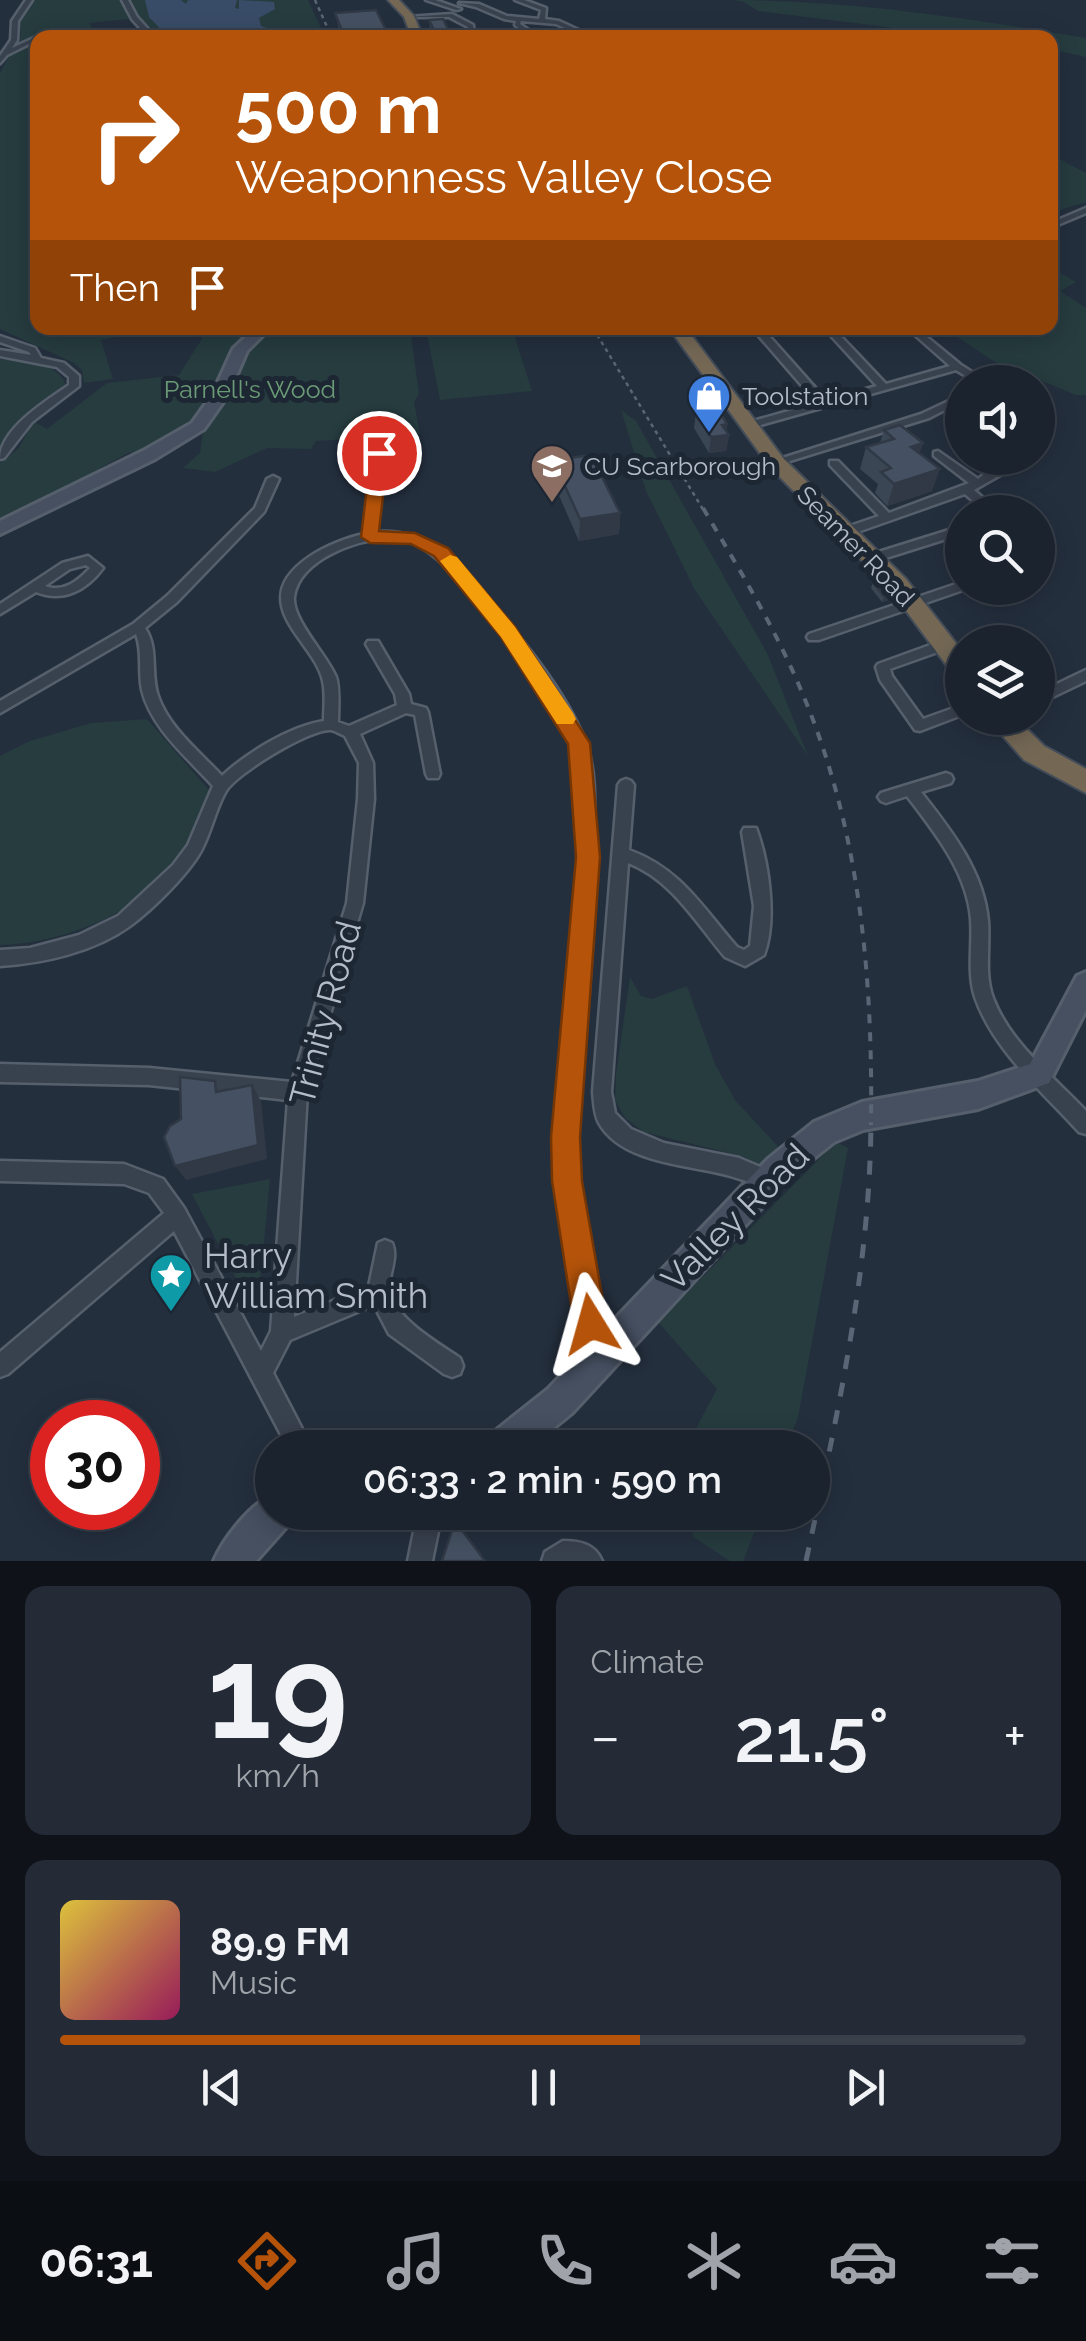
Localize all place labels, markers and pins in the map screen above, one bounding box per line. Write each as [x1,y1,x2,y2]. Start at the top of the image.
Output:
shop icon: Toolstation [686,373,732,434]
place label: Toolstation [742,381,868,411]
pin [337,411,422,496]
school or university icon: CU Scarborough [529,443,575,504]
place label: CU Scarborough [584,451,776,481]
place label: Harry William Smith [204,1235,428,1316]
place icon: Harry William Smith [148,1252,194,1313]

